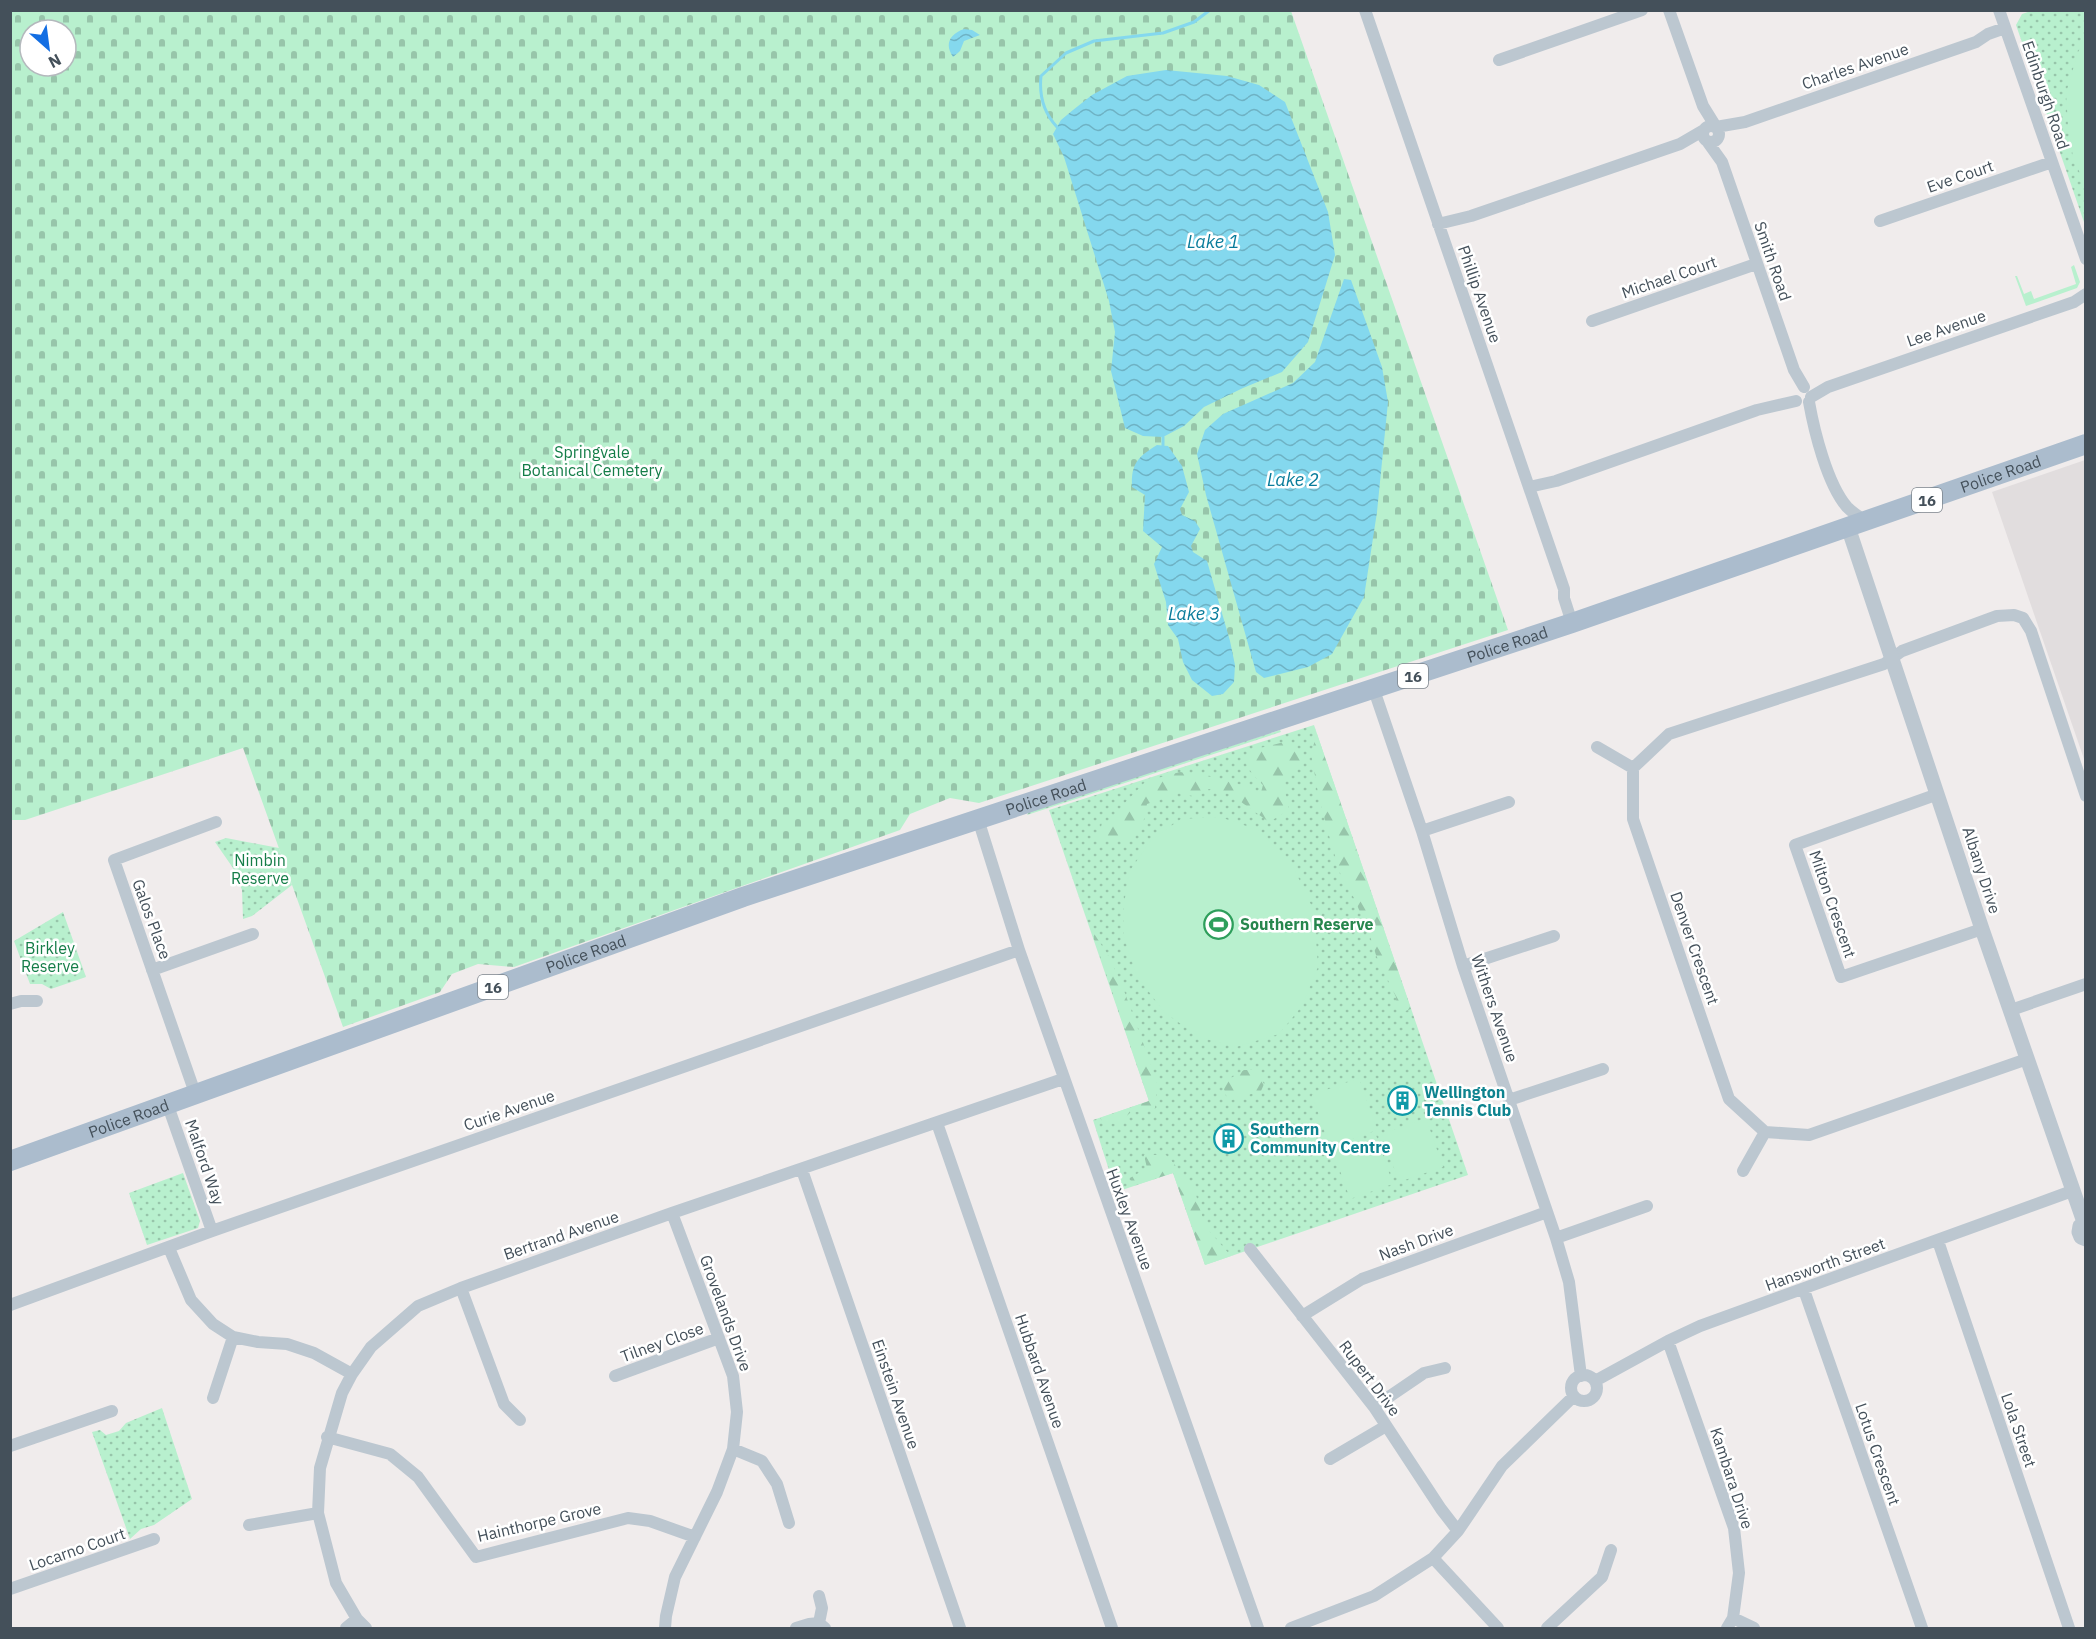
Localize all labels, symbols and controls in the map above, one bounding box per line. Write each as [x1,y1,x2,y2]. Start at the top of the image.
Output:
north arrow [18,18,78,78]
street label: Charles Avenue [1799,38,1911,94]
street label: Edinburgh Road [2018,38,2074,152]
text: N [45,50,65,73]
street label: Eve Court [1924,155,1996,197]
street label: Smith Road [1750,219,1796,303]
water label: Lake 1 [1187,230,1239,253]
street label: Phillip Avenue [1454,243,1506,346]
street label: Michael Court [1619,251,1719,303]
street label: Lee Avenue [1904,305,1989,351]
park label: Springvale Botanical Cemetery [521,442,663,480]
street label: Police Road [1958,450,2044,497]
water label: Lake 2 [1267,468,1319,491]
road number: 16 [1912,488,1942,512]
water label: Lake 3 [1168,602,1220,625]
street label: Police Road [1464,622,1550,667]
road number: 16 [1398,664,1428,688]
street label: Police Road [1003,774,1089,820]
street label: Albany Drive [1959,824,2006,916]
street label: Milton Crescent [1805,848,1861,960]
park label: Nimbin Reserve [231,850,289,888]
street label: Galos Place [128,876,176,962]
street label: Denver Crescent [1666,889,1724,1007]
sports icon: Southern Reserve [1203,908,1235,940]
place label: Southern Reserve [1240,914,1374,934]
street label: Police Road [543,930,629,977]
park label: Birkley Reserve [21,938,79,976]
street label: Withers Avenue [1467,952,1523,1065]
road number: 16 [478,975,508,999]
place label: Wellington Tennis Club [1424,1082,1512,1120]
street label: Curie Avenue [461,1085,557,1135]
building icon: Wellington Tennis Club [1387,1085,1419,1117]
street label: Police Road [86,1095,171,1142]
street label: Malford Way [181,1116,229,1208]
place label: Southern Community Centre [1250,1119,1391,1157]
building icon: Southern Community Centre [1213,1122,1245,1154]
street label: Huxley Avenue [1102,1165,1158,1273]
street label: Bertrand Avenue [501,1206,622,1264]
street label: Nash Drive [1376,1219,1456,1265]
street label: Hansworth Street [1762,1233,1888,1295]
street label: Grovelands Drive [696,1252,756,1374]
street label: Hubbard Avenue [1011,1311,1069,1431]
street label: Tilney Close [618,1318,706,1366]
street label: Rupert Drive [1335,1336,1405,1420]
street label: Einstein Avenue [868,1337,924,1452]
street label: Lola Street [1997,1390,2041,1470]
street label: Lotus Crescent [1851,1400,1905,1508]
street label: Kambara Drive [1706,1425,1758,1531]
street label: Hainthorpe Grove [475,1498,603,1546]
street label: Locarno Court [26,1523,128,1575]

